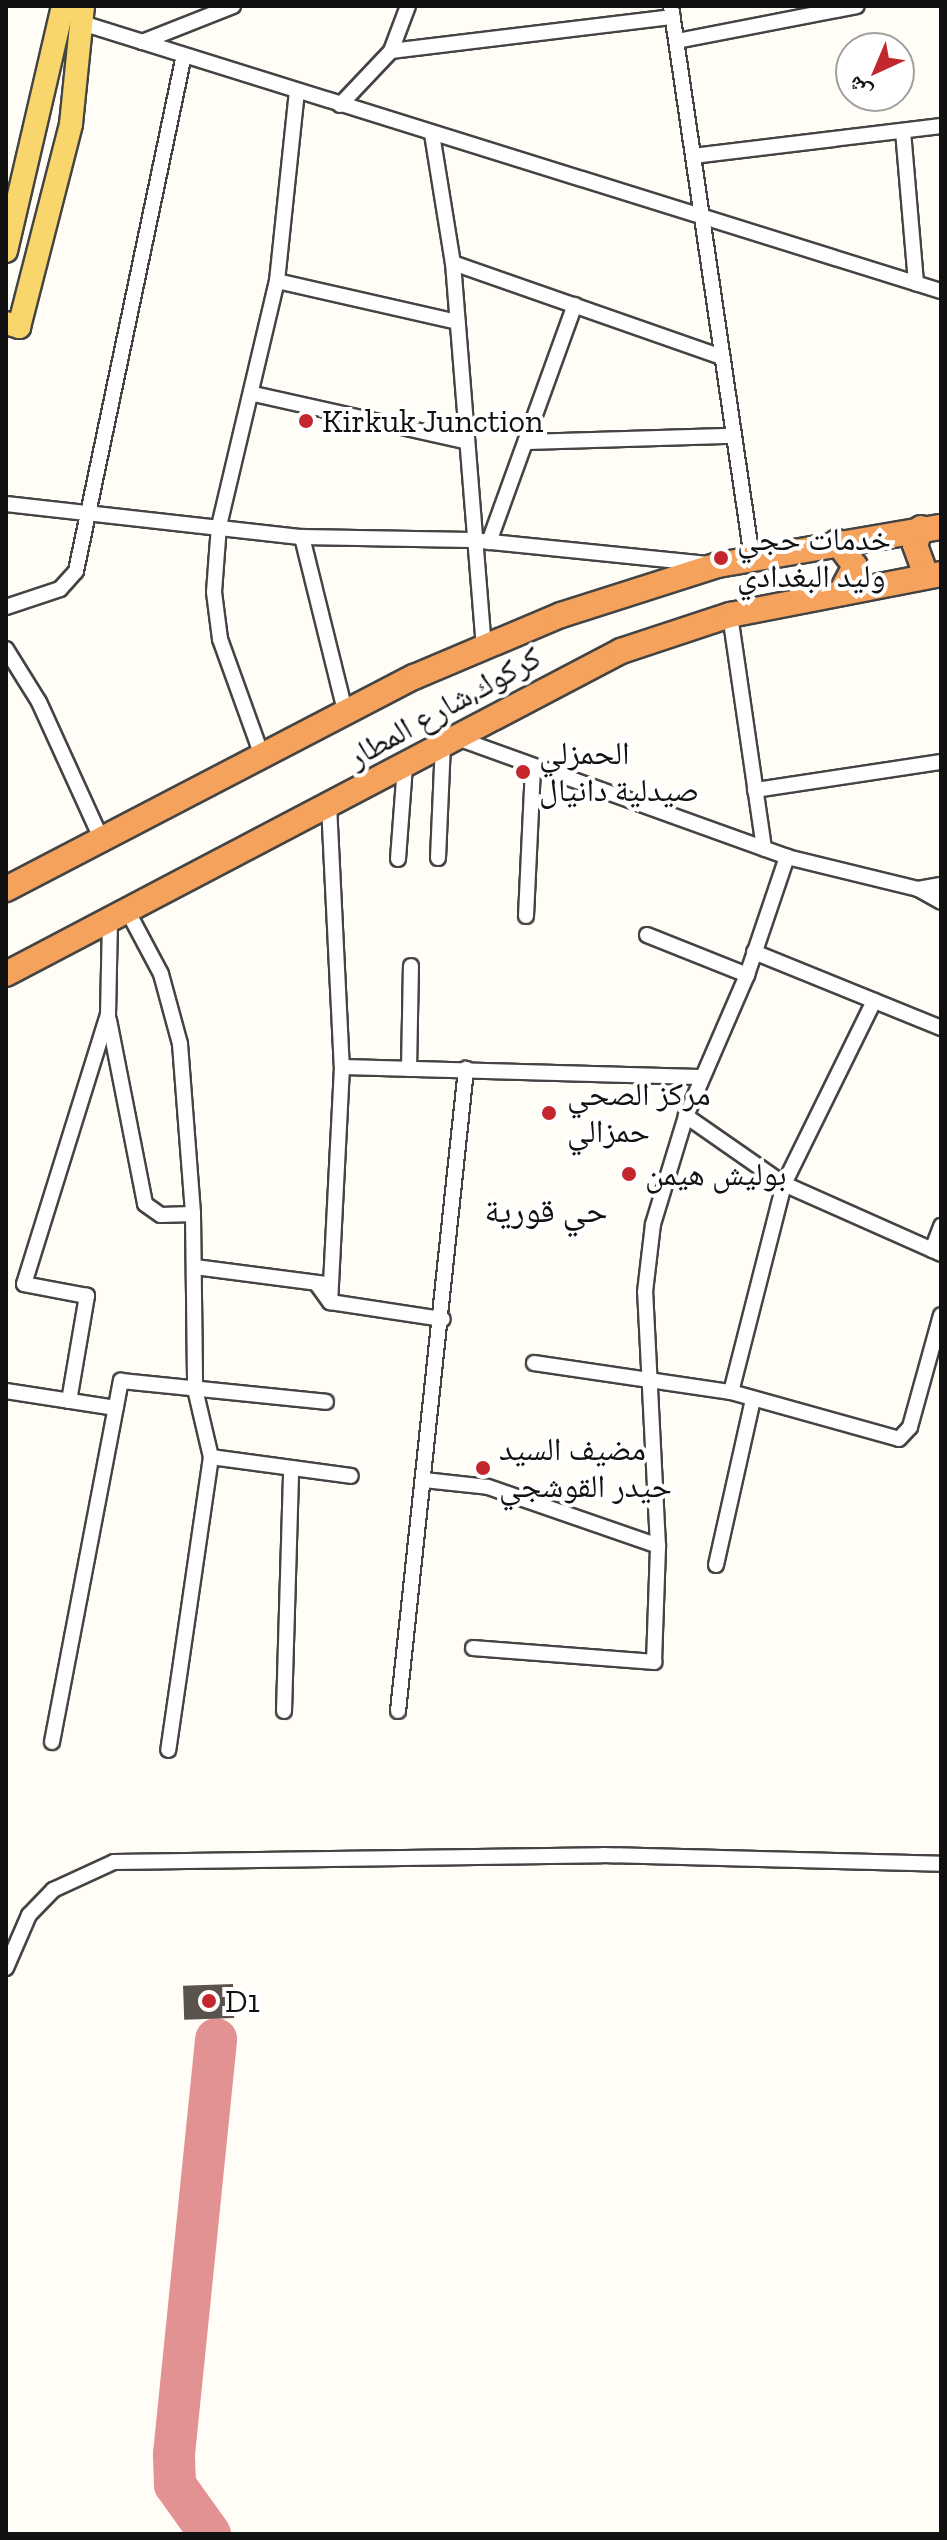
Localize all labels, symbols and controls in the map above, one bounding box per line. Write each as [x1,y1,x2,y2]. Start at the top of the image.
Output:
north arrow [835,32,915,112]
text: ش [842,70,877,106]
place label: Kirkuk Junction [322,402,544,440]
marker: Kirkuk Junction [297,412,315,430]
place label: خدمات حجي وليد البغدادي [737,521,891,596]
marker: خدمات حجي وليد البغدادي [712,549,730,567]
street label: كركوك,شارع المطار [341,638,547,776]
place label: الحمزلي صيدلية دانيال [539,735,699,810]
marker: الحمزلي صيدلية دانيال [514,763,532,781]
place label: مركز الصحي حمزالي [567,1076,711,1151]
marker: مركز الصحي حمزالي [538,1102,560,1124]
place label: بوليش هيمن [645,1155,787,1193]
marker: بوليش هيمن [620,1165,638,1183]
district label: حي قورية [484,1191,608,1231]
place label: مضيف السيد حيدر القوشجي [499,1431,672,1506]
marker: مضيف السيد حيدر القوشجي [474,1459,492,1477]
place label: D1 [225,1982,260,2020]
marker: D1 [200,1992,218,2010]

